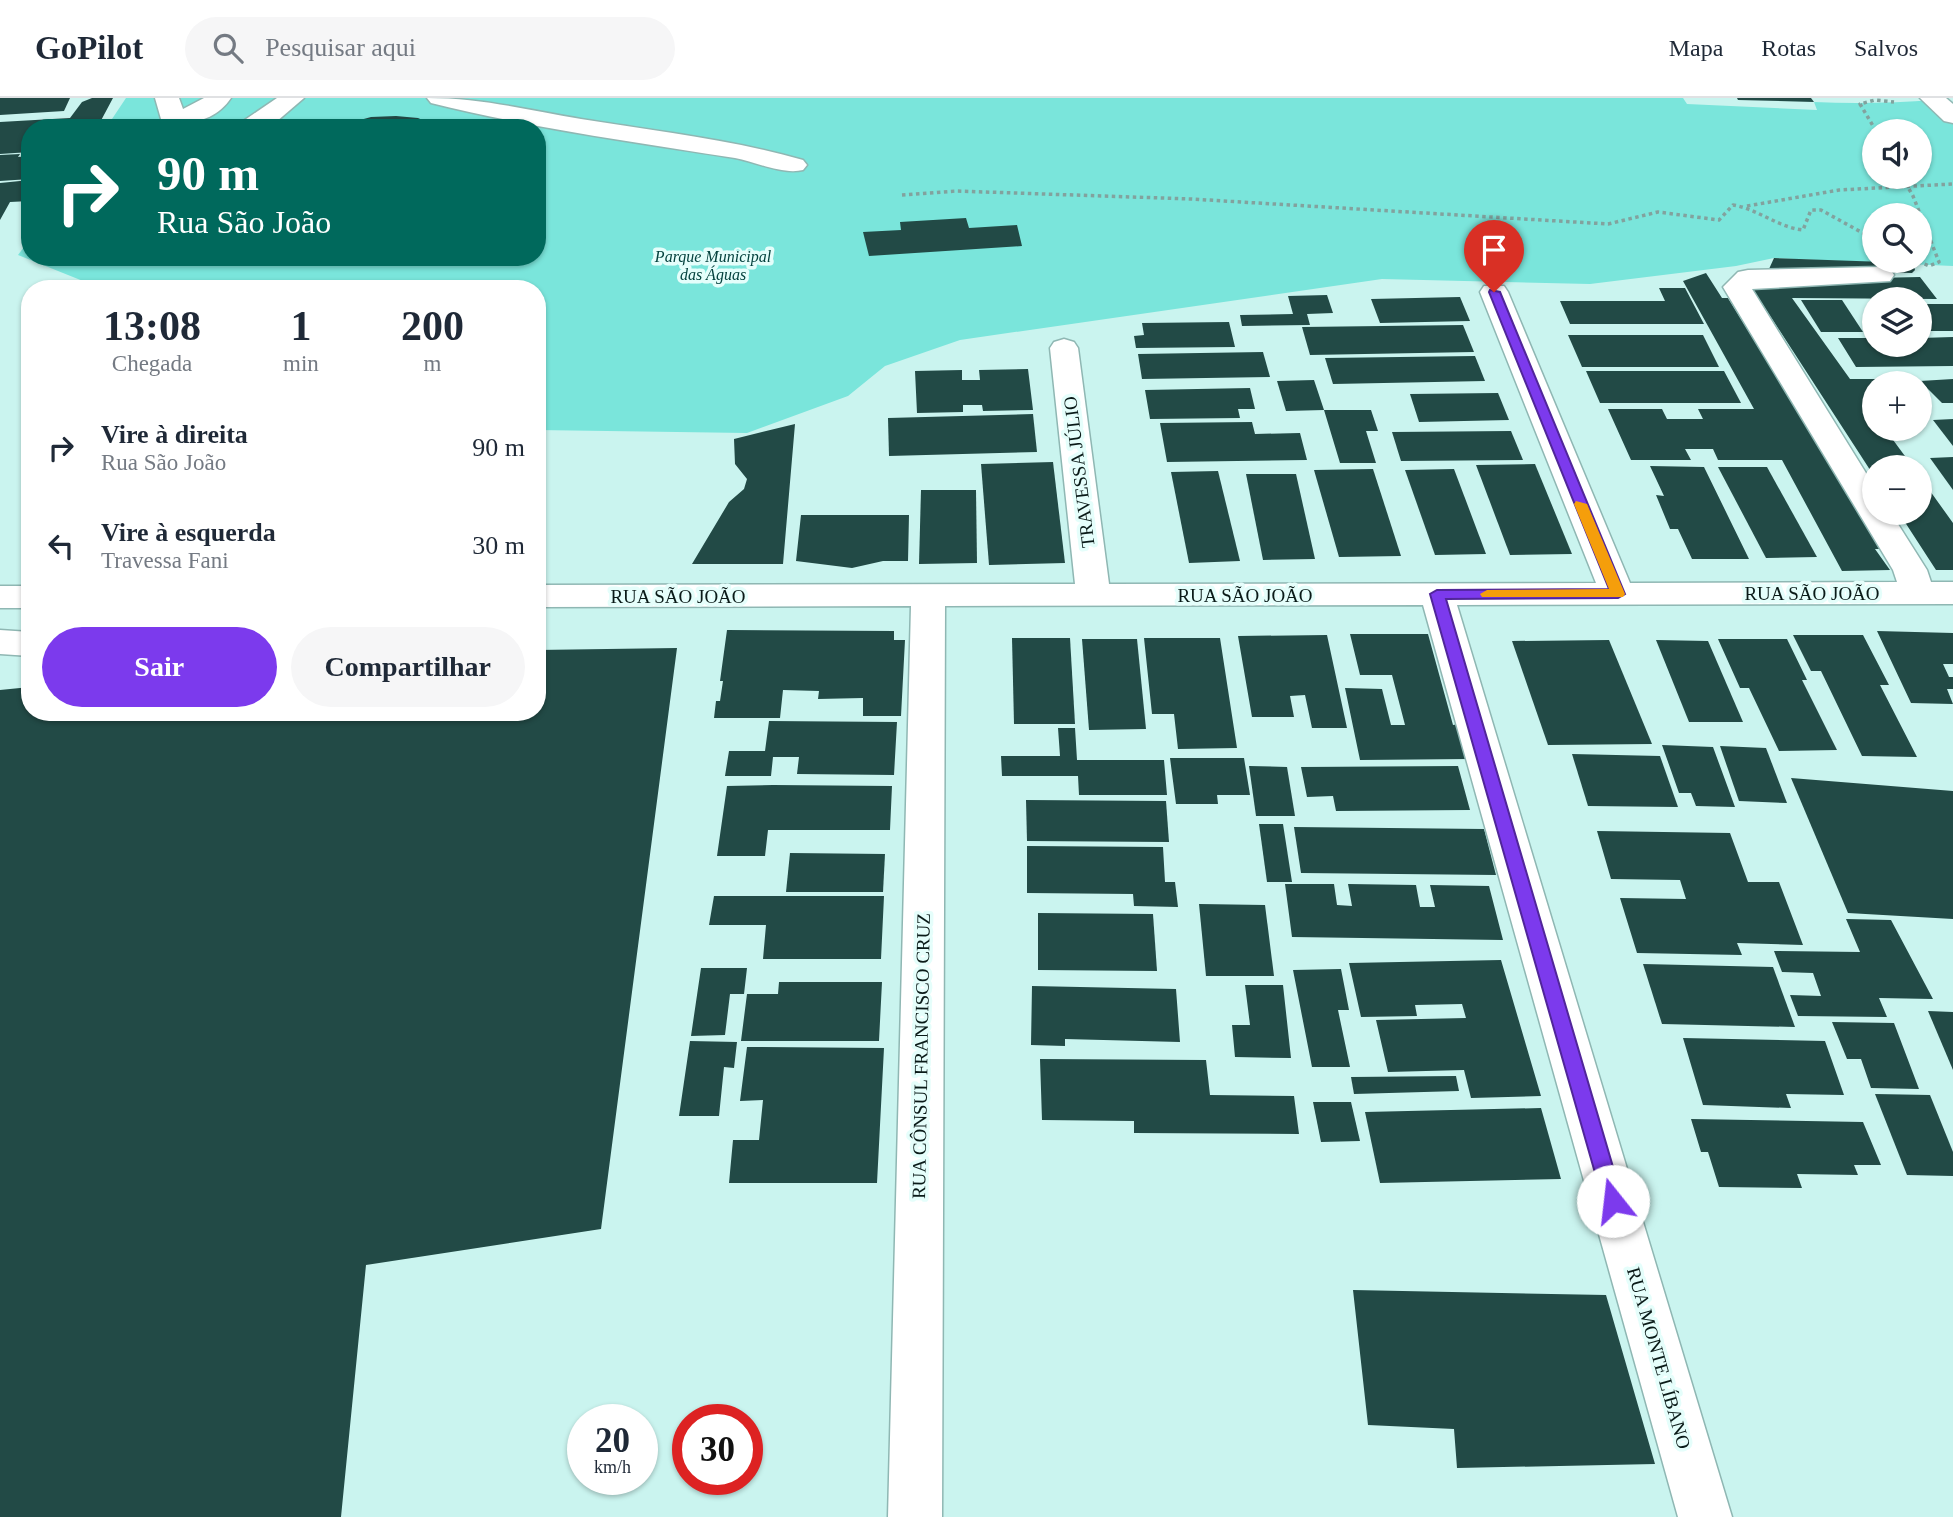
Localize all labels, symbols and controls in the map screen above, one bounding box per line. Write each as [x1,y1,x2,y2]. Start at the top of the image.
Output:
search box [185,17,675,80]
icon: search [209,29,247,67]
text: GoPilot [35,30,143,66]
text: Pesquisar aqui [265,33,416,62]
text: Mapa [1669,35,1723,61]
text: Rotas [1761,35,1816,61]
text: Salvos [1854,35,1918,61]
map controls [1862,119,1932,525]
button: sound [1862,119,1932,189]
text: 90 m [157,146,259,201]
icon: right [42,147,133,238]
button: search [1862,203,1932,273]
text: Rua São João [157,204,331,240]
pin [1464,220,1524,292]
icon: arrive [1475,231,1513,269]
park label: Parque Municipal das Águas [654,248,772,284]
button: layers [1862,287,1932,357]
text: 13:08 [103,303,201,349]
text: 1 [290,303,311,349]
text: 200 [401,303,464,349]
text: Chegada [112,351,192,376]
text: min [283,351,319,376]
text: m [423,351,441,376]
button: + [1862,371,1932,441]
street label: TRAVESSA JÚLIO [1059,395,1099,549]
text: Vire à direita [101,420,248,449]
icon: right [42,429,80,467]
text: 90 m [472,433,525,462]
text: Rua São João [101,450,226,475]
button: − [1862,455,1932,525]
text: Vire à esquerda [101,518,276,547]
icon: left [42,527,80,565]
text: 30 m [472,531,525,560]
text: Travessa Fani [101,548,229,573]
street label: RUA SÃO JOÃO [1744,583,1880,604]
street label: RUA SÃO JOÃO [1177,585,1313,606]
street label: RUA SÃO JOÃO [610,586,746,607]
button: Sair [42,627,277,707]
button: Compartilhar [291,627,525,707]
street label: RUA CÔNSUL FRANCISCO CRUZ [908,913,934,1199]
position arrow [1576,1164,1650,1238]
street label: RUA MONTE LÍBANO [1623,1265,1695,1451]
speed limit sign: 30 [672,1404,763,1495]
text: 20 [595,1421,630,1460]
text: km/h [594,1457,631,1477]

